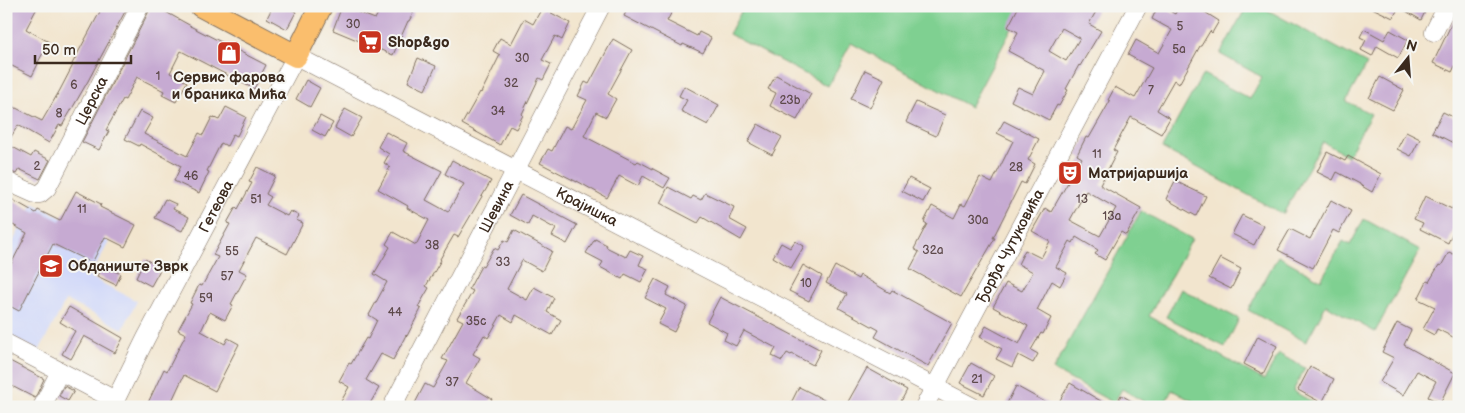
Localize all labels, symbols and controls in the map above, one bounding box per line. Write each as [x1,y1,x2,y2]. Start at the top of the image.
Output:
house number: 30 [346,17,360,32]
house number: 5 [1177,19,1184,34]
supermarket icon: Shop&go [357,29,383,55]
scale bar [35,32,131,64]
north arrow [1382,32,1432,82]
place label: Shop&go [388,33,450,52]
text: N [1404,36,1419,56]
shop icon: Сервис фарова и браника Мића [216,40,242,66]
text: 50 m [42,41,76,60]
house number: 5a [1172,42,1186,57]
house number: 30 [515,51,529,66]
place label: Сервис фарова и браника Мића [172,68,286,104]
house number: 1 [156,69,160,84]
street label: Церска [71,73,112,128]
house number: 32 [504,76,518,91]
house number: 6 [70,78,78,93]
house number: 7 [1148,83,1154,98]
house number: 23b [780,93,801,108]
house number: 34 [491,104,506,119]
house number: 8 [56,106,63,121]
house number: 11 [1092,147,1102,162]
house number: 2 [33,159,41,174]
house number: 28 [1009,160,1023,175]
theatre icon: Матријаршија [1057,160,1083,186]
place label: Матријаршија [1088,164,1188,183]
house number: 46 [184,169,198,184]
street label: Гетеова [194,177,238,236]
street label: Шевина [475,177,518,236]
street label: Крајишка [553,183,621,231]
street label: Ђорђа Чутуковића [971,186,1048,307]
house number: 51 [250,192,262,207]
house number: 13 [1076,192,1088,207]
house number: 11 [77,202,87,217]
house number: 13a [1103,209,1122,224]
house number: 30a [967,213,989,228]
house number: 38 [425,238,439,253]
house number: 32a [922,243,944,258]
house number: 55 [225,244,239,259]
school or university icon: Обданиште Зврк [38,253,64,279]
house number: 33 [496,255,510,270]
place label: Обданиште Зврк [68,257,189,276]
house number: 57 [221,269,233,284]
house number: 10 [800,276,812,291]
house number: 59 [199,291,213,306]
house number: 44 [388,305,403,320]
house number: 35c [466,314,486,329]
house number: 21 [971,372,983,387]
house number: 37 [445,375,459,390]

